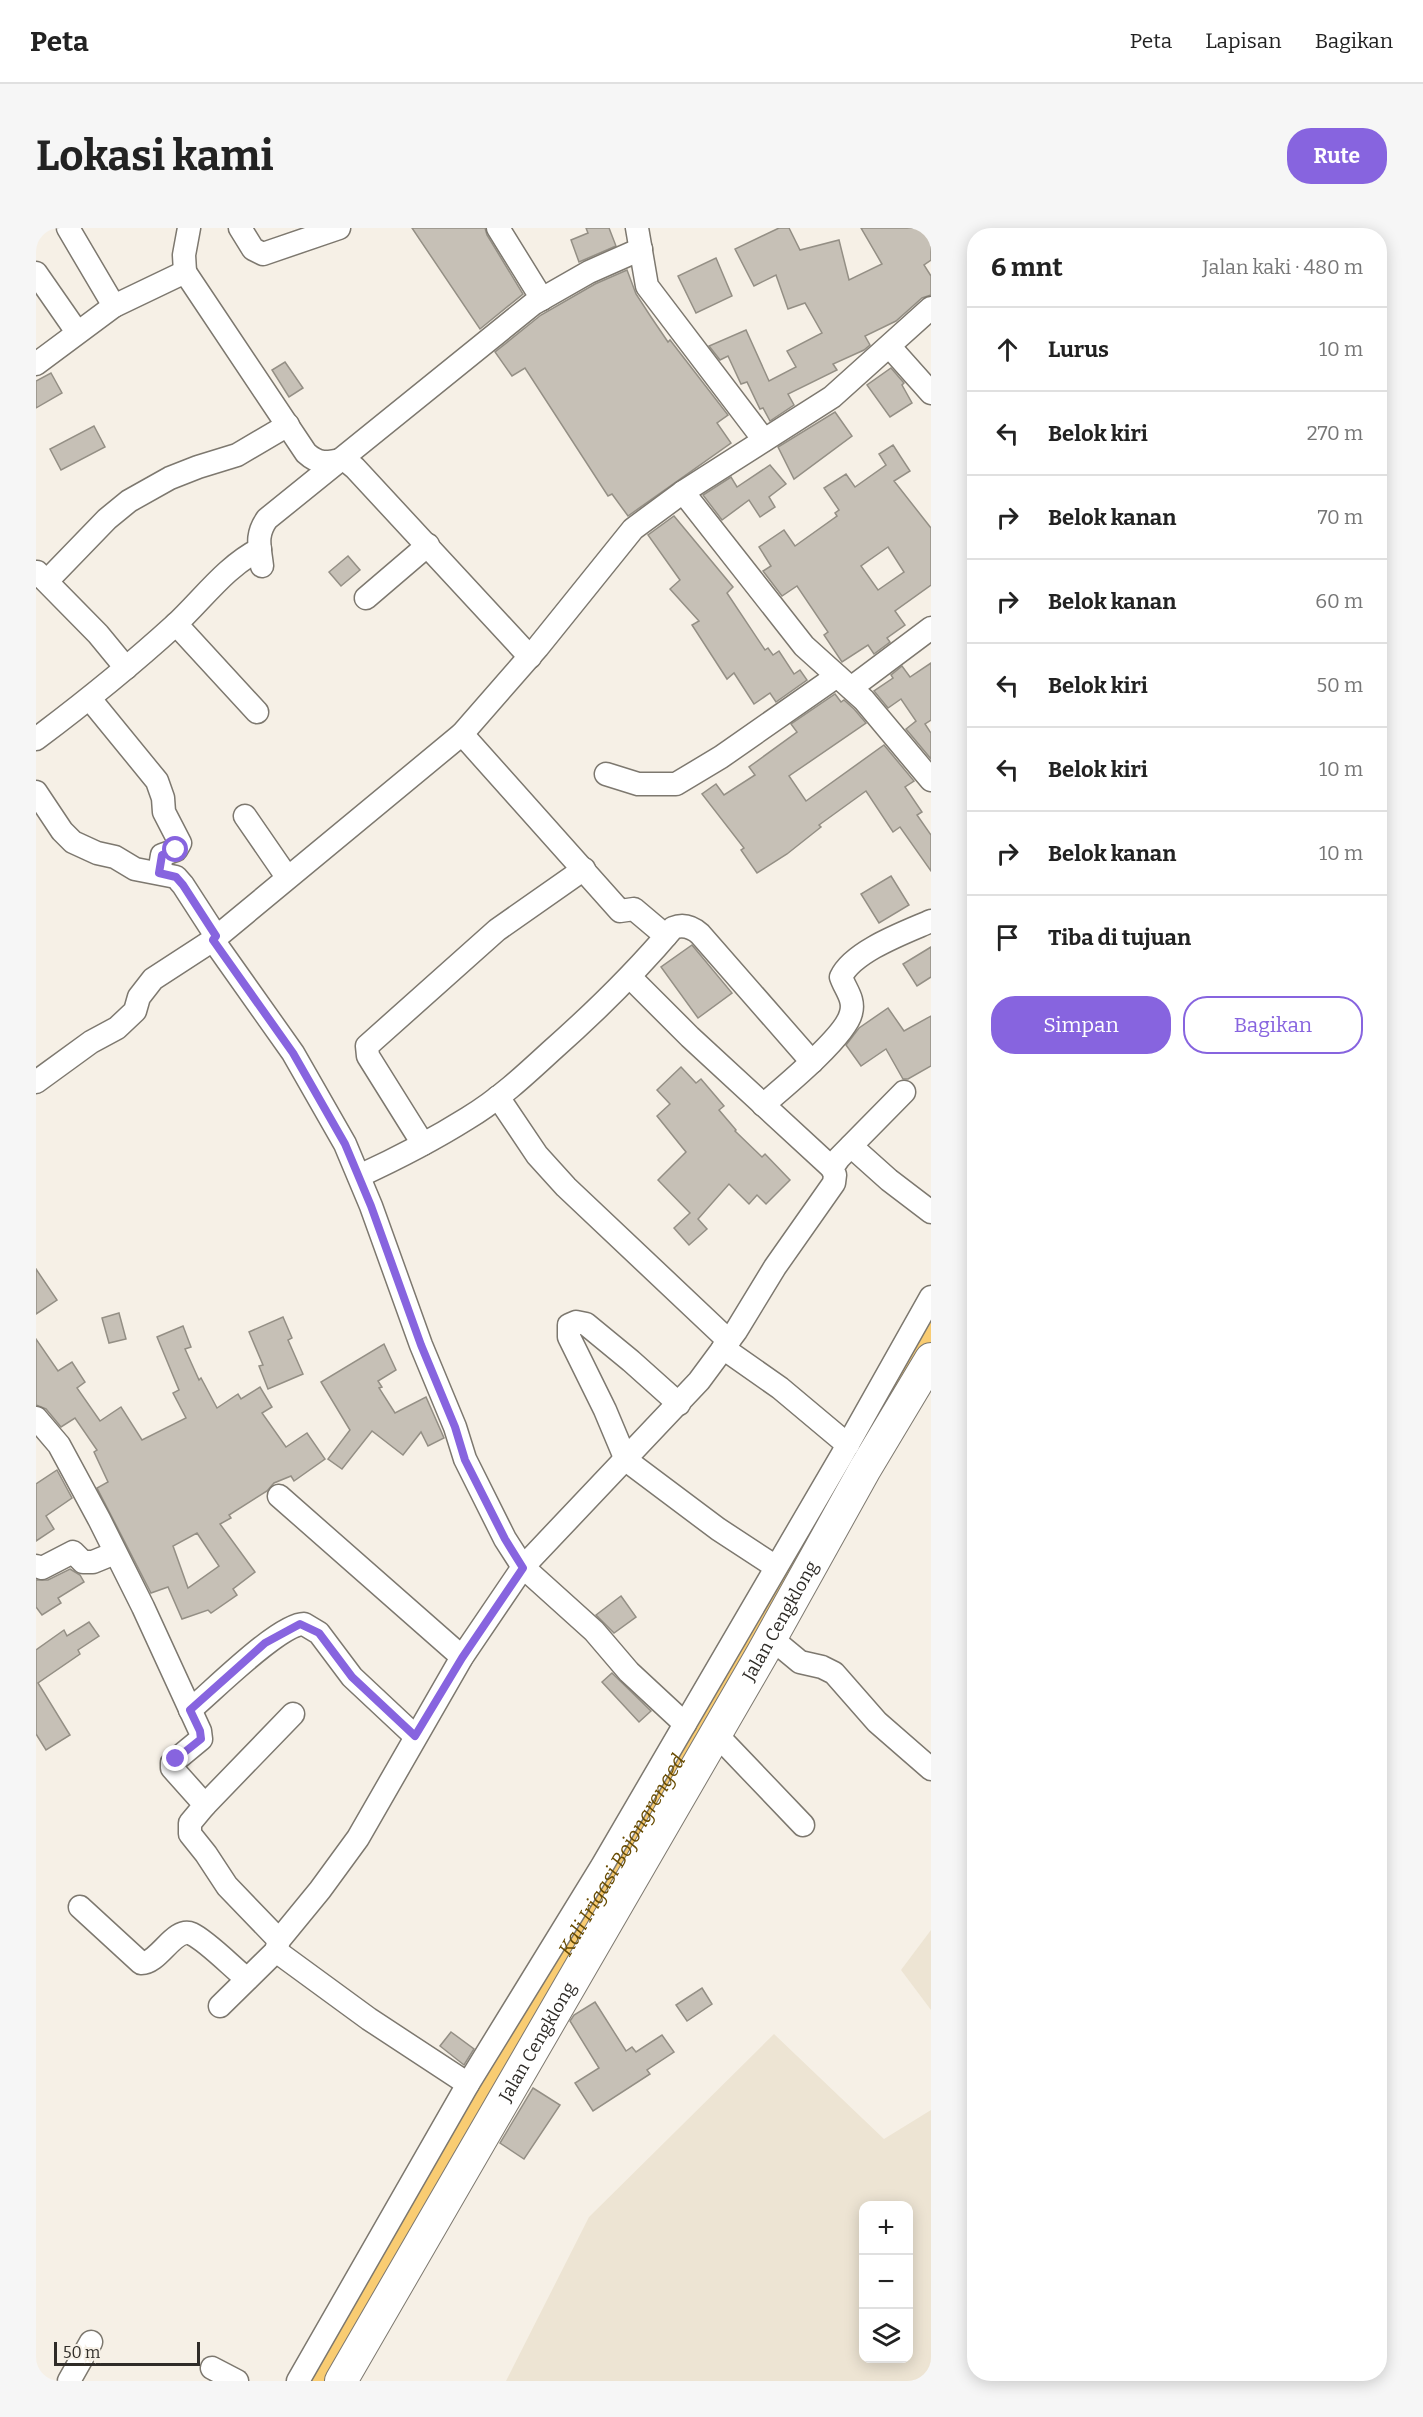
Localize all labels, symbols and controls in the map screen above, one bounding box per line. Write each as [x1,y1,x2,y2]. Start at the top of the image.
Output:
text: Peta [30,25,89,58]
text: Peta [1130,28,1172,54]
text: Lapisan [1205,28,1282,54]
text: Bagikan [1315,28,1393,54]
button: Rute [1287,128,1387,184]
text: Lokasi kami [36,131,274,181]
text: 6 mnt [991,252,1063,283]
text: Jalan kaki · 480 m [1202,255,1363,279]
icon: ahead [991,333,1024,366]
text: Lurus [1048,336,1109,363]
text: 10 m [1319,337,1363,361]
icon: left [991,417,1024,450]
text: Belok kiri [1048,420,1148,447]
text: 270 m [1307,421,1363,445]
icon: right [991,501,1024,534]
text: Belok kanan [1048,504,1176,531]
text: 70 m [1317,505,1363,529]
icon: right [991,585,1024,618]
text: Belok kanan [1048,588,1176,615]
text: 60 m [1315,589,1363,613]
icon: left [991,669,1024,702]
text: Belok kiri [1048,672,1148,699]
text: 50 m [1316,673,1363,697]
icon: left [991,753,1024,786]
text: Belok kiri [1048,756,1148,783]
text: 10 m [1319,757,1363,781]
route start [162,836,188,862]
icon: right [991,837,1024,870]
text: Belok kanan [1048,840,1176,867]
text: 10 m [1319,841,1363,865]
icon: arrive [991,921,1024,954]
text: Tiba di tujuan [1048,924,1191,951]
button: Simpan [991,996,1171,1054]
button: Bagikan [1183,996,1363,1054]
street label: Jalan Cengklong [737,1557,823,1686]
route end [162,1745,188,1771]
water label: Kali Irigasi Bojongrenged [553,1749,690,1960]
street label: Jalan Cengklong [494,1978,581,2106]
map controls [859,2201,913,2363]
button: + [859,2201,913,2255]
button: − [859,2255,913,2309]
button: layers [859,2309,913,2363]
scale bar [54,2339,200,2366]
text: 50 m [63,2343,100,2362]

